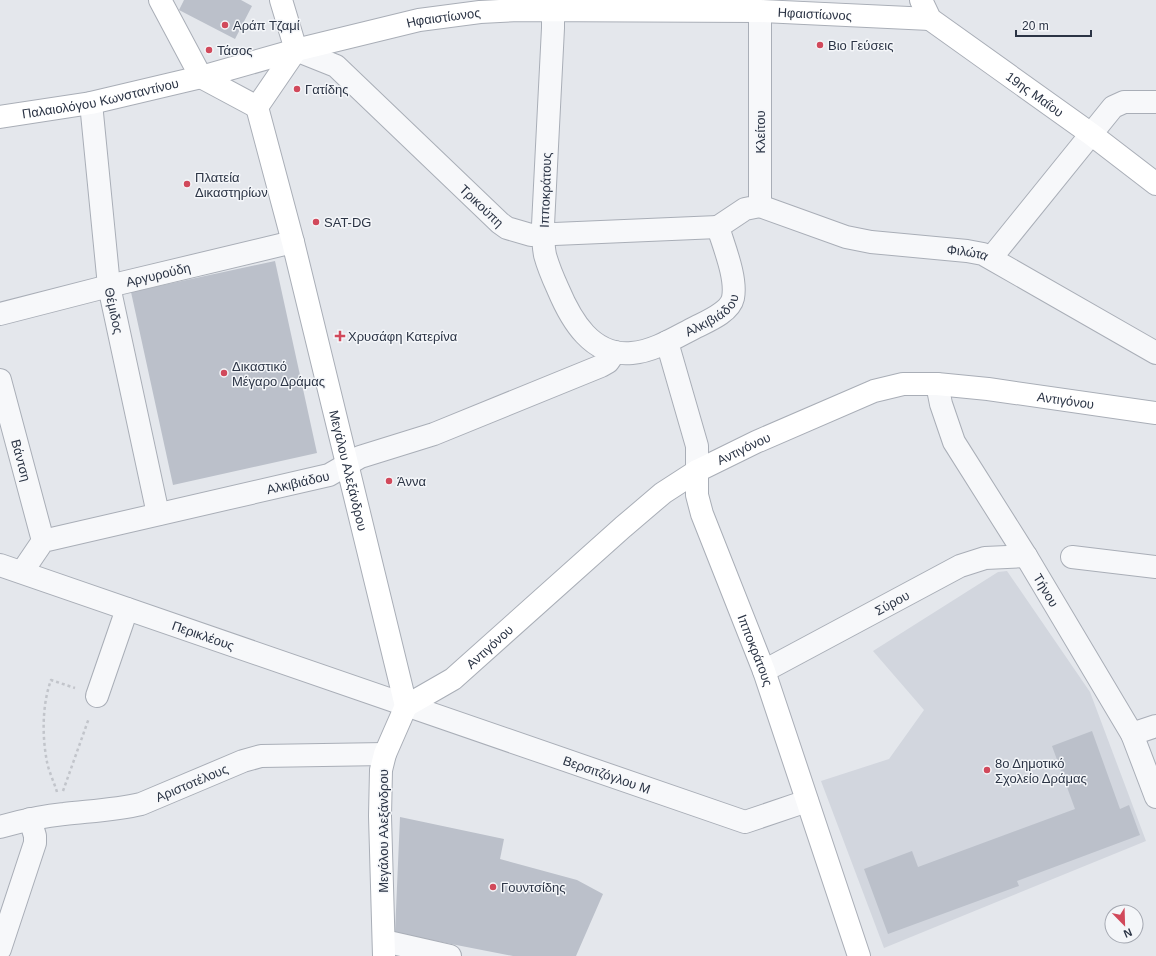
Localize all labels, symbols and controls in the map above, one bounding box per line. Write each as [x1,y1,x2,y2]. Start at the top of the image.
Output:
street label: Ηφαιστίωνος [405,5,481,31]
street label: Ηφαιστίωνος [777,5,852,23]
scale bar [1016,12,1091,38]
place label: Αράπ Τζαμί [233,18,300,33]
text: 20 m [1022,19,1049,33]
marker: Αράπ Τζαμί [220,20,230,30]
place label: Βιο Γεύσεις [828,38,893,53]
marker: Βιο Γεύσεις [815,40,825,50]
place label: Τάσος [217,43,253,58]
marker: Τάσος [204,45,214,55]
street label: 19ης Μαΐου [1003,69,1066,120]
street label: Παλαιολόγου Κωνσταντίνου [21,76,180,122]
place label: Γατίδης [305,82,348,97]
marker: Γατίδης [292,84,302,94]
street label: Κλείτου [753,110,768,154]
street label: Ιπποκράτους [537,152,554,228]
place label: Πλατεία Δικαστηρίων [195,170,268,200]
marker: Πλατεία Δικαστηρίων [182,179,192,189]
street label: Τρικούπη [456,182,507,230]
place label: SAT-DG [324,215,371,230]
marker: SAT-DG [311,217,321,227]
street label: Φιλώτα [946,242,992,264]
street label: Αργυρούδη [124,260,192,290]
street label: Θέμιδος [102,286,126,335]
street label: Αλκιβιάδου [682,293,742,339]
place label: Χρυσάφη Κατερίνα [348,329,458,344]
marker: Χρυσάφη Κατερίνα [335,331,345,341]
place label: Δικαστικό Μέγαρο Δράμας [232,359,325,389]
marker: Δικαστικό Μέγαρο Δράμας [219,368,229,378]
street label: Αντιγόνου [1036,389,1095,412]
street label: Μεγάλου Αλεξάνδρου [326,409,370,532]
street label: Αντιγόνου [715,430,773,468]
street label: Βάντση [8,438,34,483]
street label: Αλκιβιάδου [265,468,331,497]
place label: Άννα [397,474,426,489]
marker: Άννα [384,476,394,486]
street label: Τήνου [1030,571,1061,610]
street label: Σύρου [872,588,912,618]
street label: Ιπποκράτους [734,612,776,688]
street label: Περικλέους [170,618,236,653]
street label: Αντιγόνου [463,622,516,672]
street label: Βερσιτζόγλου Μ [561,753,652,797]
place label: 8ο Δημοτικό Σχολείο Δράμας [995,756,1087,786]
street label: Αριστοτέλους [153,761,230,805]
marker: 8ο Δημοτικό Σχολείο Δράμας [982,765,992,775]
street label: Μεγάλου Αλεξάνδρου [376,769,391,893]
place label: Γουντσίδης [501,880,566,895]
marker: Γουντσίδης [488,882,498,892]
north arrow [1104,904,1144,944]
text: N [1122,926,1134,940]

